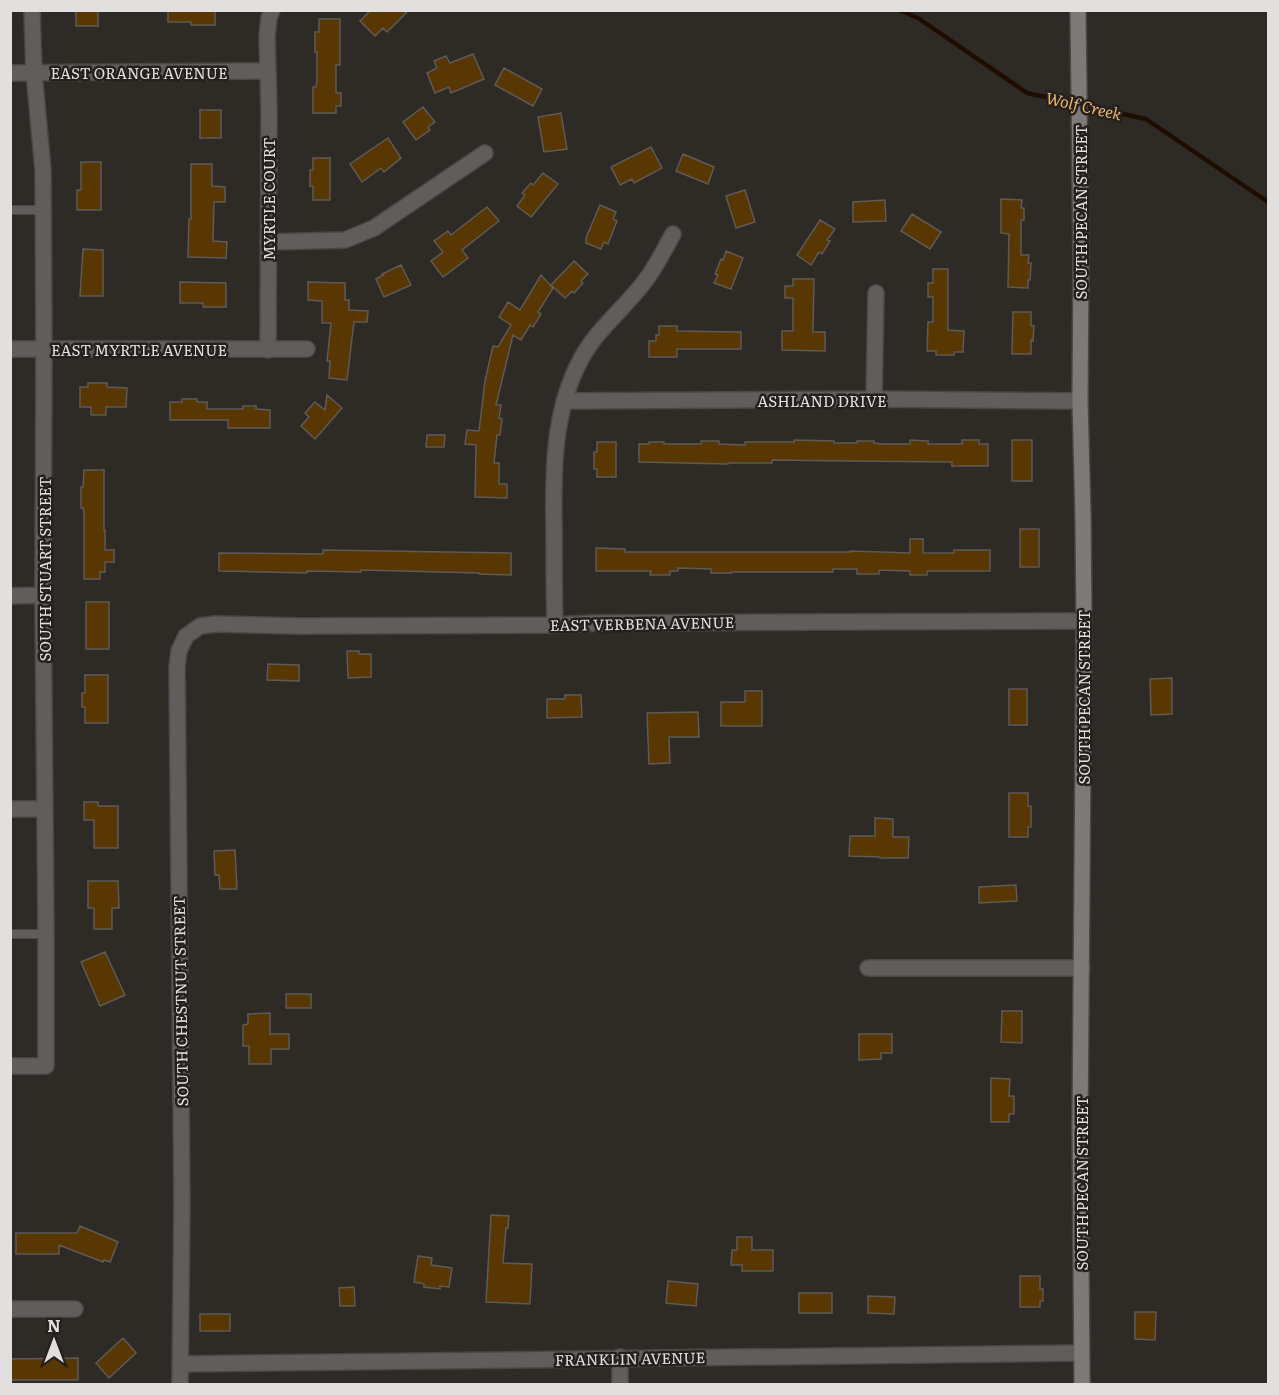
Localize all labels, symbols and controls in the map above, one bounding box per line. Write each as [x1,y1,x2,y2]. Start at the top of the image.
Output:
street label: EAST ORANGE AVENUE [50,61,228,84]
water label: Wolf Creek [1044,85,1124,125]
street label: SOUTH PECAN STREET [1069,125,1092,299]
street label: MYRTLE COURT [257,137,280,261]
street label: EAST MYRTLE AVENUE [51,338,227,361]
street label: ASHLAND DRIVE [757,389,887,412]
street label: SOUTH STUART STREET [33,476,56,662]
street label: EAST VERBENA AVENUE [550,610,734,636]
street label: SOUTH PECAN STREET [1072,610,1095,784]
street label: SOUTH CHESTNUT STREET [167,895,193,1107]
street label: SOUTH PECAN STREET [1070,1096,1093,1270]
north arrow [24,1311,84,1371]
text: N [47,1313,61,1337]
street label: FRANKLIN AVENUE [555,1345,705,1371]

